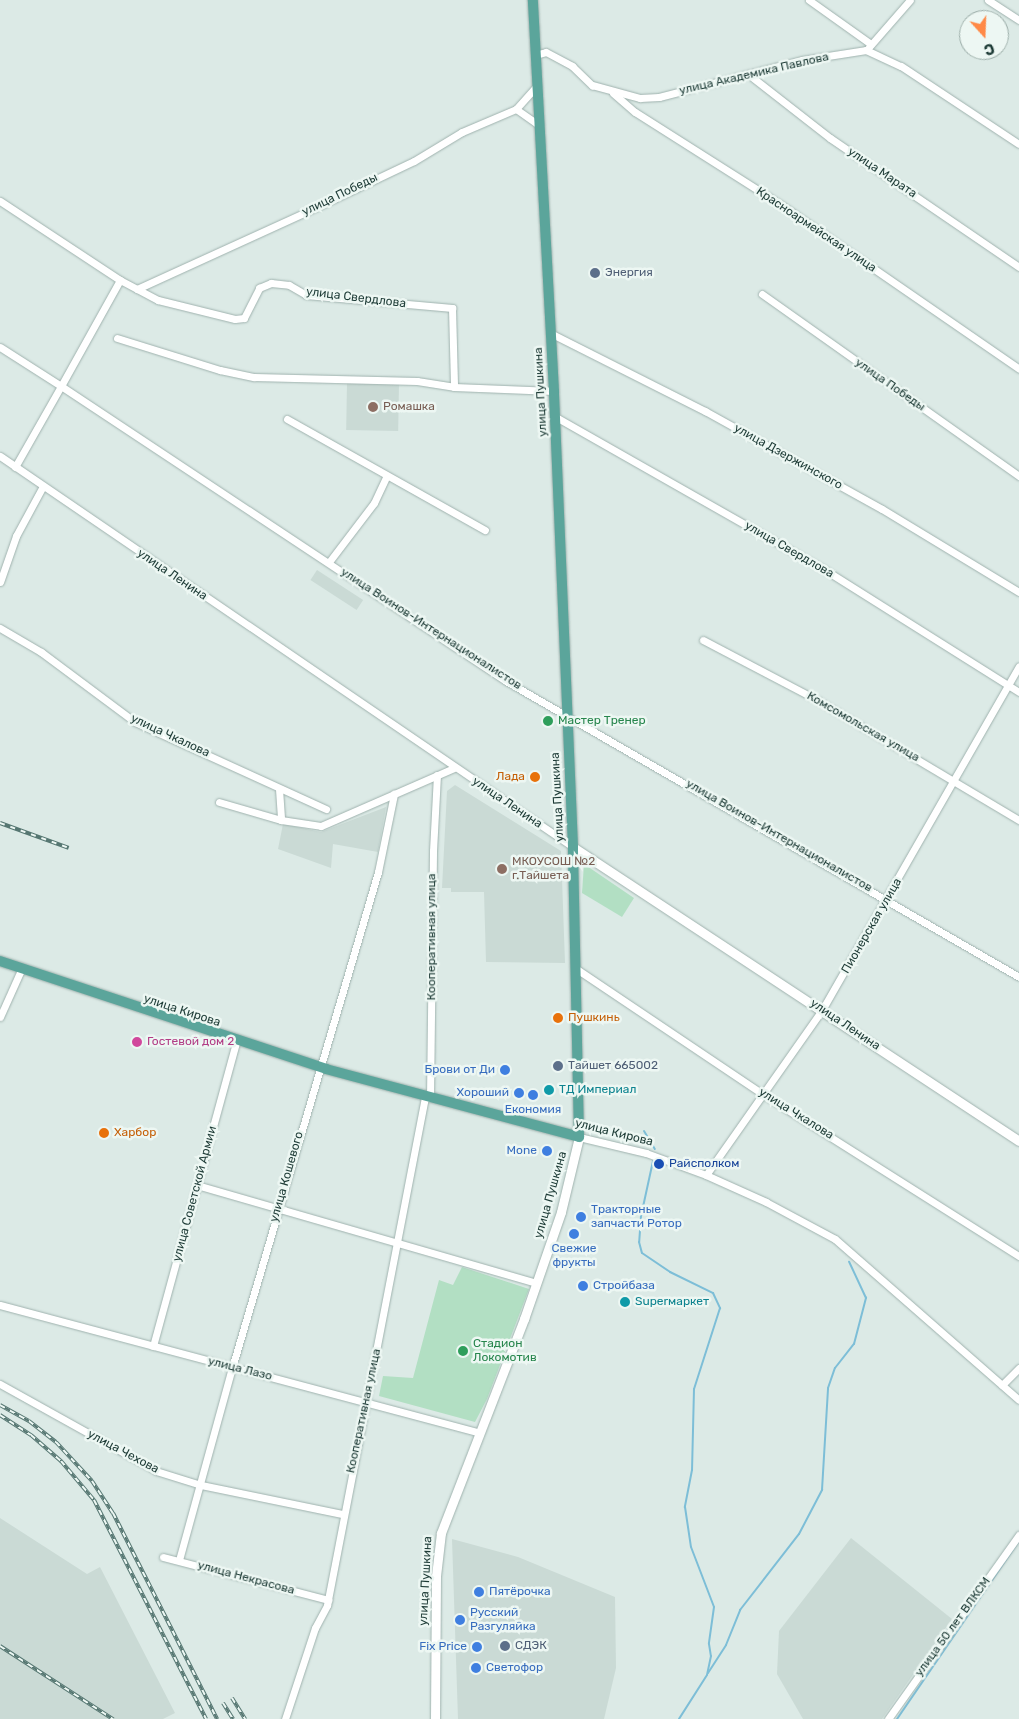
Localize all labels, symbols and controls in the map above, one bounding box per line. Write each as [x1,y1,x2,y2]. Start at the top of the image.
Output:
north arrow [959,10,1009,60]
text: С [981,39,996,58]
street label: улица Академика Павлова [678,50,830,98]
street label: улица Марата [845,145,919,201]
street label: улица Победы [300,170,380,220]
street label: Красноармейская улица [753,184,879,276]
place label: Энергия [605,266,653,280]
marker: Энергия [589,267,601,279]
street label: улица Свердлова [305,285,407,311]
street label: улица Пушкина [531,347,551,437]
street label: улица Победы [852,356,928,414]
place label: Ромашка [383,400,435,414]
marker: Ромашка [367,401,379,413]
street label: улица Дзержинского [731,421,845,493]
street label: улица Свердлова [742,519,836,581]
street label: улица Ленина [134,546,210,604]
street label: улица Воинов-Интернационалистов [338,565,524,693]
street label: Комсомольская улица [804,689,922,765]
street label: улица Чкалова [128,711,212,761]
place label: Мастер Тренер [558,714,646,728]
marker: Мастер Тренер [542,715,554,727]
street label: улица Пушкина [548,752,568,842]
place label: Лада [496,770,525,784]
marker: Лада [529,771,541,783]
street label: улица Ленина [469,774,545,832]
street label: улица Воинов-Интернационалистов [683,777,875,895]
place label: МКОУСОШ №2 г.Тайшета [512,855,595,883]
marker: МКОУСОШ №2 г.Тайшета [496,863,508,875]
street label: Кооперативная улица [425,874,439,1000]
street label: Пионерская улица [839,876,905,976]
street label: улица Кирова [142,992,222,1030]
street label: улица Ленина [807,996,883,1054]
place label: Пушкинь [568,1011,620,1025]
marker: Пушкинь [552,1012,564,1024]
place label: Гостевой дом 2 [147,1035,234,1049]
marker: Гостевой дом 2 [131,1036,143,1048]
place label: Тайшет 665002 [568,1059,658,1073]
marker: Тайшет 665002 [552,1060,564,1072]
place label: Брови от Ди [425,1063,495,1077]
marker: Брови от Ди [499,1064,511,1076]
place label: ТД Империал [559,1083,636,1097]
marker: ТД Империал [543,1084,555,1096]
street label: улица Чкалова [756,1085,836,1143]
place label: Хороший [456,1086,509,1100]
marker: Хороший [513,1087,525,1099]
marker: Економия [527,1089,539,1101]
place label: Економия [505,1103,561,1117]
street label: улица Кирова [574,1116,654,1150]
street label: улица Советской Армии [170,1125,220,1263]
place label: Харбор [114,1126,156,1140]
marker: Харбор [98,1127,110,1139]
street label: улица Кошевого [267,1130,307,1224]
place label: Mone [507,1144,537,1158]
marker: Mone [541,1145,553,1157]
street label: улица Пушкина [532,1150,570,1240]
place label: Райсполком [669,1157,739,1171]
marker: Райсполком [653,1158,665,1170]
place label: Тракторные запчасти Ротор [591,1203,682,1231]
marker: Тракторные запчасти Ротор [575,1211,587,1223]
marker: Свежие фрукты [568,1228,580,1240]
place label: Свежие фрукты [551,1242,597,1270]
place label: Стройбаза [593,1279,655,1293]
marker: Стройбаза [577,1280,589,1292]
place label: Superмаркет [635,1295,709,1309]
marker: Superмаркет [619,1296,631,1308]
place label: Стадион Локомотив [473,1337,537,1365]
marker: Стадион Локомотив [457,1345,469,1357]
street label: Кооперативная улица [344,1347,384,1475]
street label: улица Лазо [206,1354,274,1384]
street label: улица Чехова [85,1427,161,1477]
street label: улица Пушкина [416,1536,436,1626]
street label: улица Некрасова [196,1558,296,1598]
street label: улица 50 лет ВЛКСМ [912,1575,994,1679]
place label: Пятёрочка [489,1585,551,1599]
marker: Пятёрочка [473,1586,485,1598]
place label: Русский Разгуляйка [470,1606,536,1634]
marker: Русский Разгуляйка [454,1614,466,1626]
place label: СДЭК [515,1639,547,1653]
place label: Fix Price [419,1640,467,1654]
marker: СДЭК [499,1640,511,1652]
marker: Fix Price [471,1641,483,1653]
place label: Светофор [486,1661,543,1675]
marker: Светофор [470,1662,482,1674]

